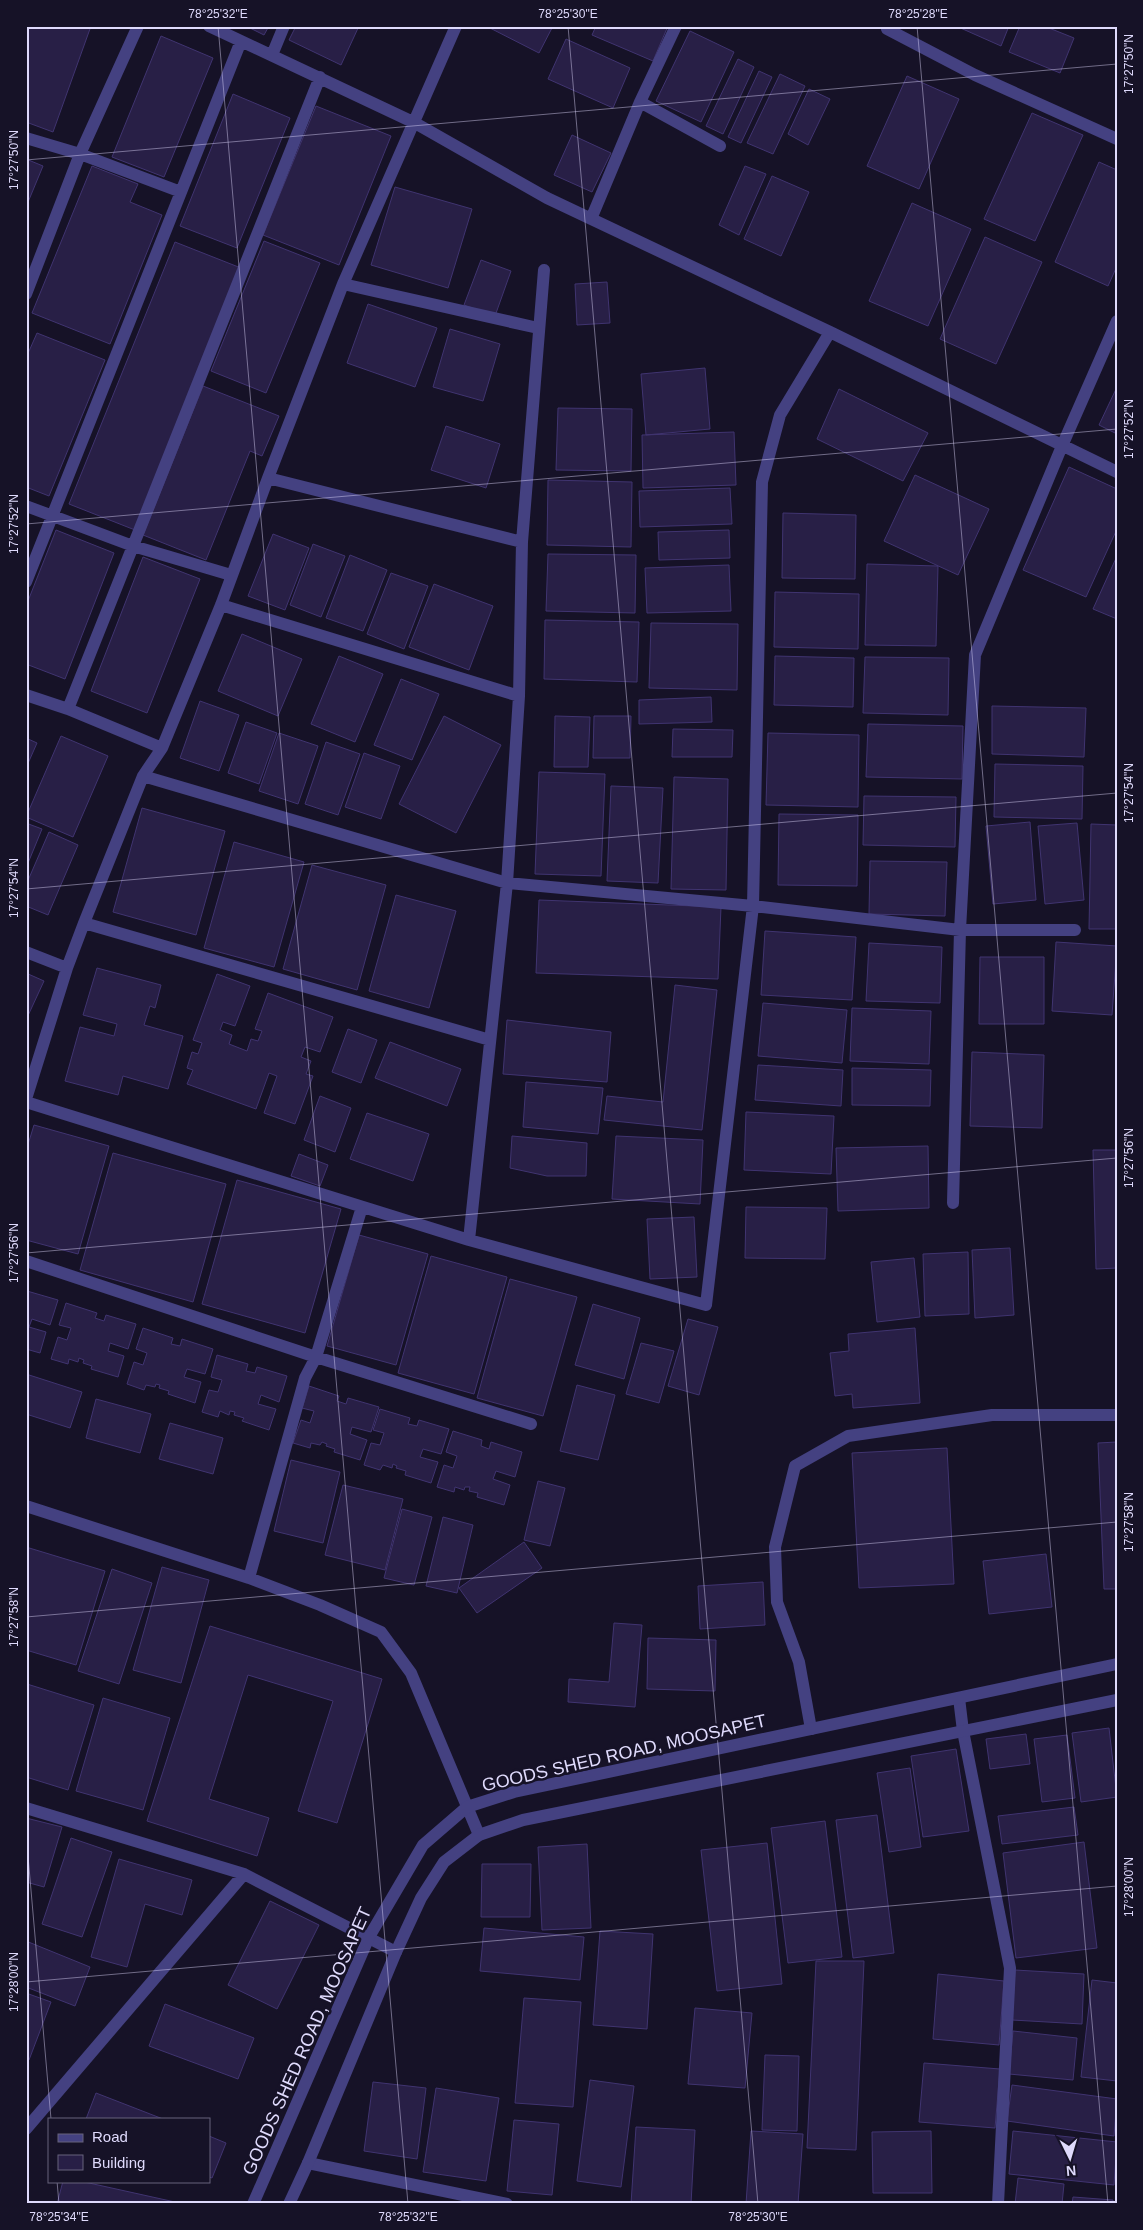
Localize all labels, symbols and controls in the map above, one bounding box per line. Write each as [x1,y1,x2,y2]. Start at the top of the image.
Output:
text: 78°25'32"E [188,7,248,21]
text: 78°25'30"E [538,7,598,21]
text: 78°25'28"E [888,7,948,21]
text: 17°27'50"N [1122,34,1136,94]
text: 17°27'50"N [7,130,21,190]
text: 17°27'52"N [1122,399,1136,459]
text: 17°27'52"N [7,494,21,554]
text: 17°27'54"N [1122,763,1136,823]
text: 17°27'54"N [7,858,21,918]
text: 17°27'56"N [1122,1128,1136,1188]
text: 17°27'56"N [7,1223,21,1283]
text: 17°27'58"N [1122,1492,1136,1552]
text: 17°27'58"N [7,1587,21,1647]
street label: GOODS SHED ROAD, MOOSAPET [480,1711,768,1795]
text: 17°28'00"N [1122,1857,1136,1917]
street label: GOODS SHED ROAD, MOOSAPET [239,1904,375,2178]
text: 17°28'00"N [7,1952,21,2012]
legend [48,2118,210,2182]
text: Road [92,2128,128,2145]
north arrow [1046,2132,1096,2182]
text: Building [92,2154,145,2171]
text: N [1065,2163,1077,2179]
text: 78°25'34"E [29,2210,89,2224]
text: 78°25'32"E [378,2210,438,2224]
text: 78°25'30"E [728,2210,788,2224]

